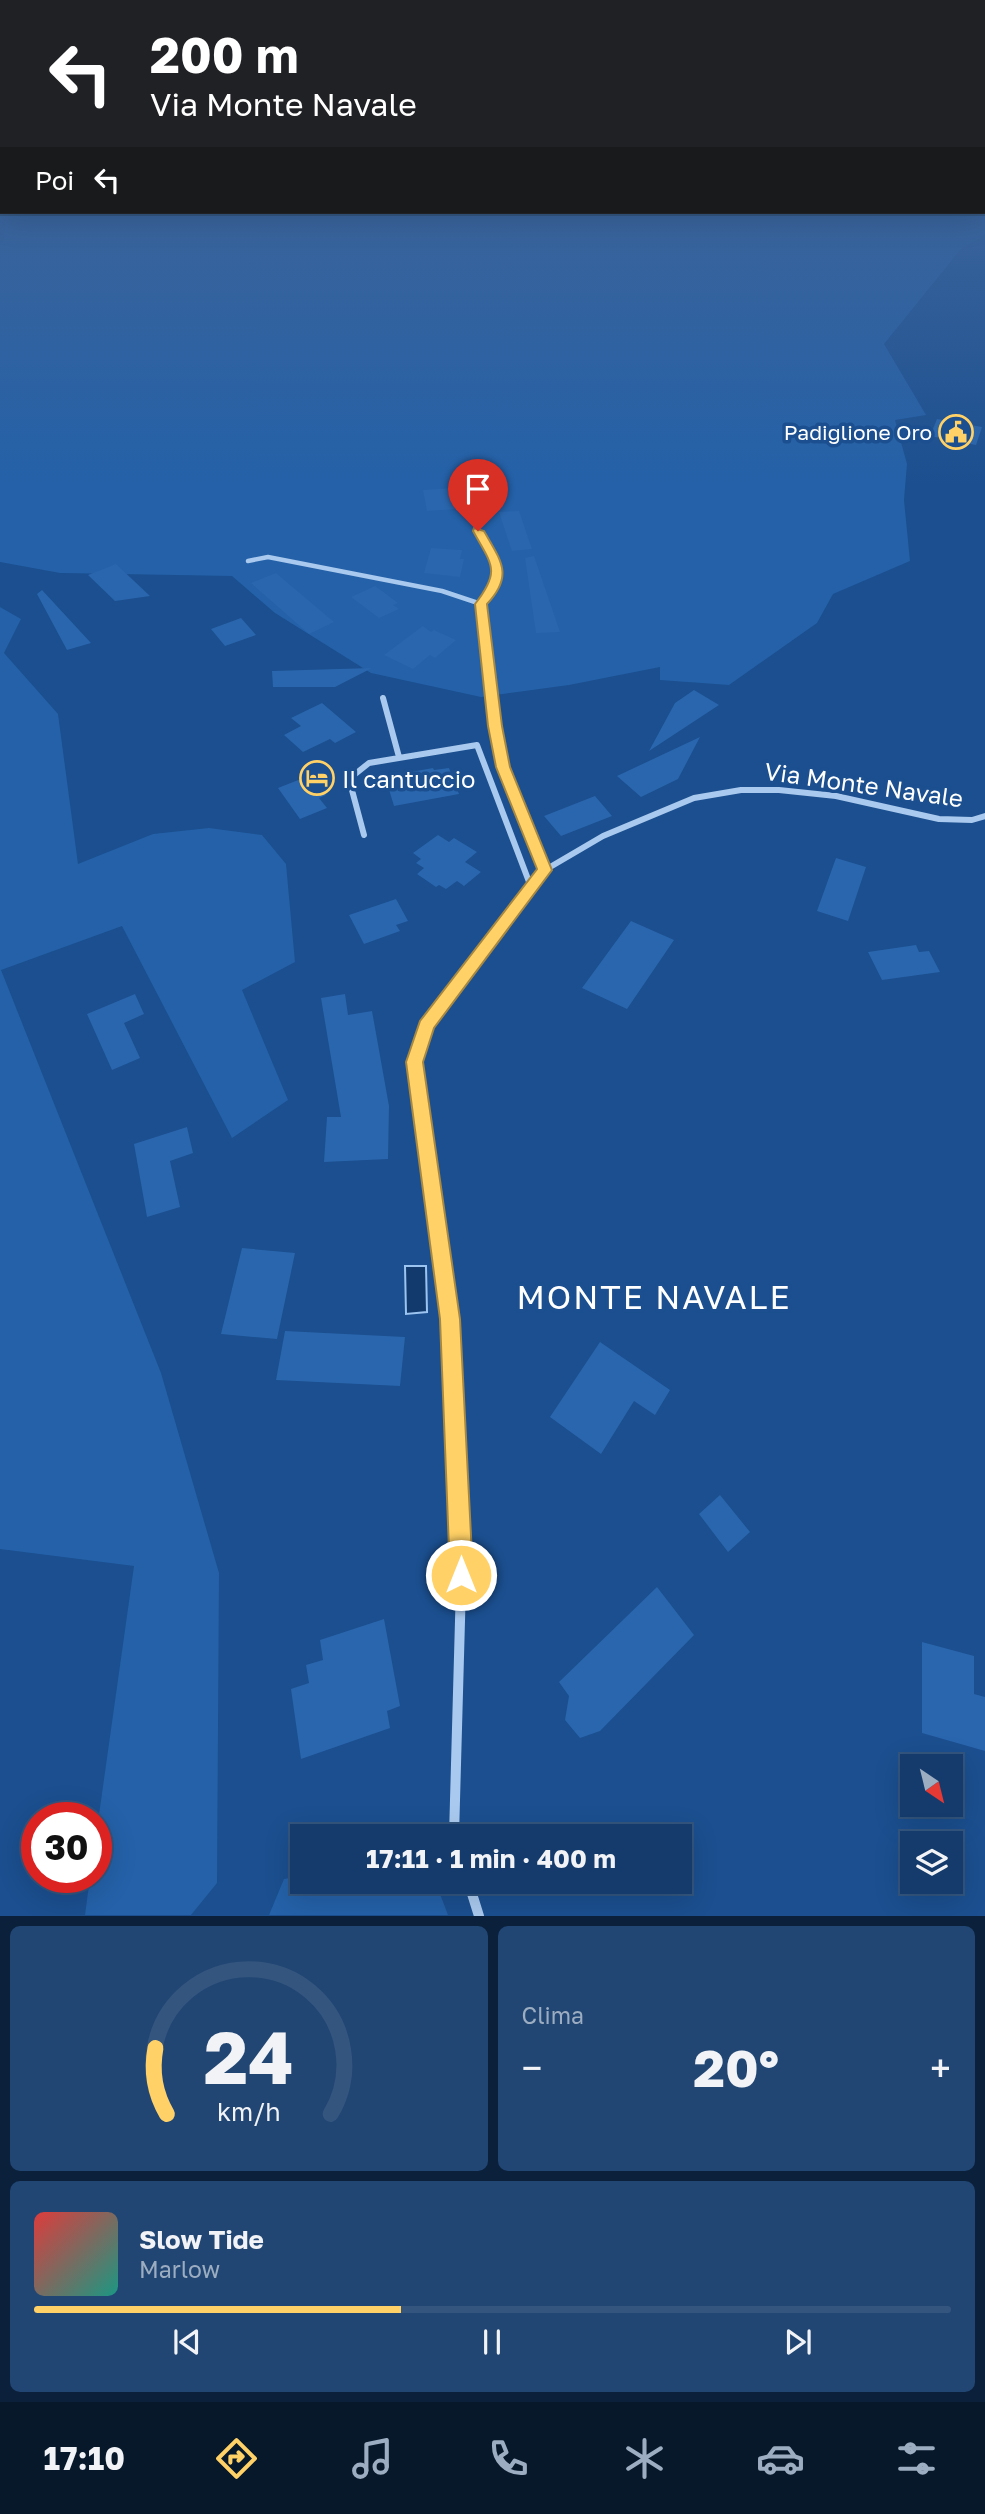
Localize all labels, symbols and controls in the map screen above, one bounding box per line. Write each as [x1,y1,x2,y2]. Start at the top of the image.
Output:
text: 200 m [150,25,299,84]
icon: left [35,28,126,119]
text: Via Monte Navale [150,85,417,123]
icon: left [88,161,126,199]
text: Poi [35,165,74,196]
public building icon: Padiglione Oro [937,413,975,451]
place label: Padiglione Oro [784,419,932,445]
pin [448,459,508,531]
icon: arrive [459,470,497,508]
street label: Via Monte Navale [763,756,965,812]
hotel icon: Il cantuccio [298,759,336,797]
place label: Il cantuccio [342,764,476,793]
district label: MONTE NAVALE [516,1277,792,1316]
position arrow [424,1538,498,1612]
north arrow [900,1754,962,1816]
map controls [900,1754,963,1894]
speed limit sign: 30 [21,1802,112,1893]
button: layers [900,1831,963,1894]
text: 17:11 · 1 min · 400 m [366,1843,616,1874]
text: Clima [522,2001,584,2029]
text: 24 [204,2014,294,2101]
text: 20° [693,2036,779,2098]
text: − [522,2045,542,2090]
text: + [930,2045,951,2090]
text: km/h [217,2096,281,2127]
text: Slow Tide [139,2224,264,2255]
text: Marlow [139,2255,220,2283]
icon: previous [168,2323,206,2361]
icon: pause [473,2323,511,2361]
icon: next [779,2323,817,2361]
icon: directions [212,2434,261,2483]
icon: music [348,2434,397,2483]
icon: phone [484,2434,533,2483]
icon: climate [620,2434,669,2483]
icon: car [756,2434,805,2483]
icon: filters [892,2434,941,2483]
text: 17:10 [44,2439,125,2477]

